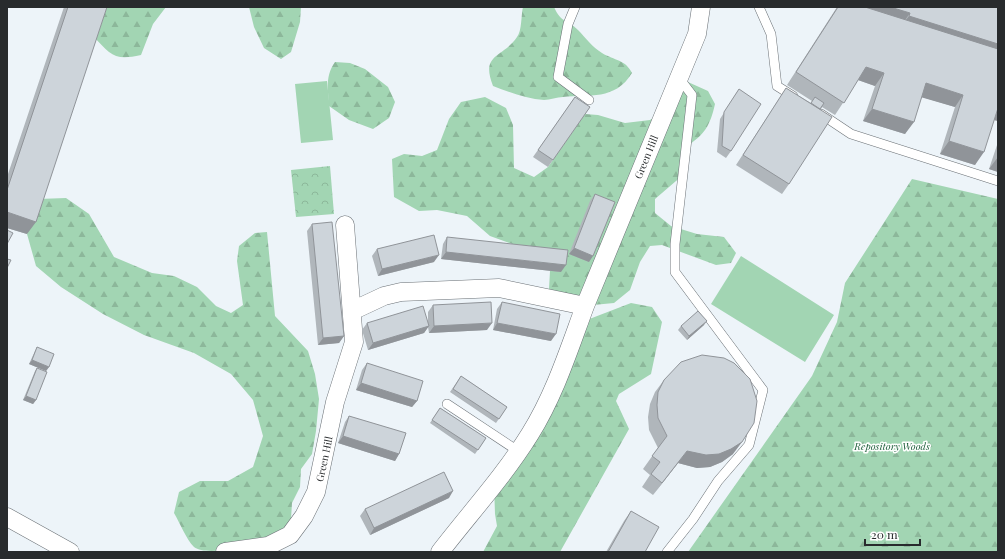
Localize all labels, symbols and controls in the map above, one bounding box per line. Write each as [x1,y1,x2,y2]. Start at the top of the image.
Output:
street label: Green Hill [631,133,661,181]
street label: Green Hill [312,435,336,483]
park label: Repository Woods [853,439,930,453]
scale bar [865,521,920,547]
text: 20 m [871,526,898,542]

